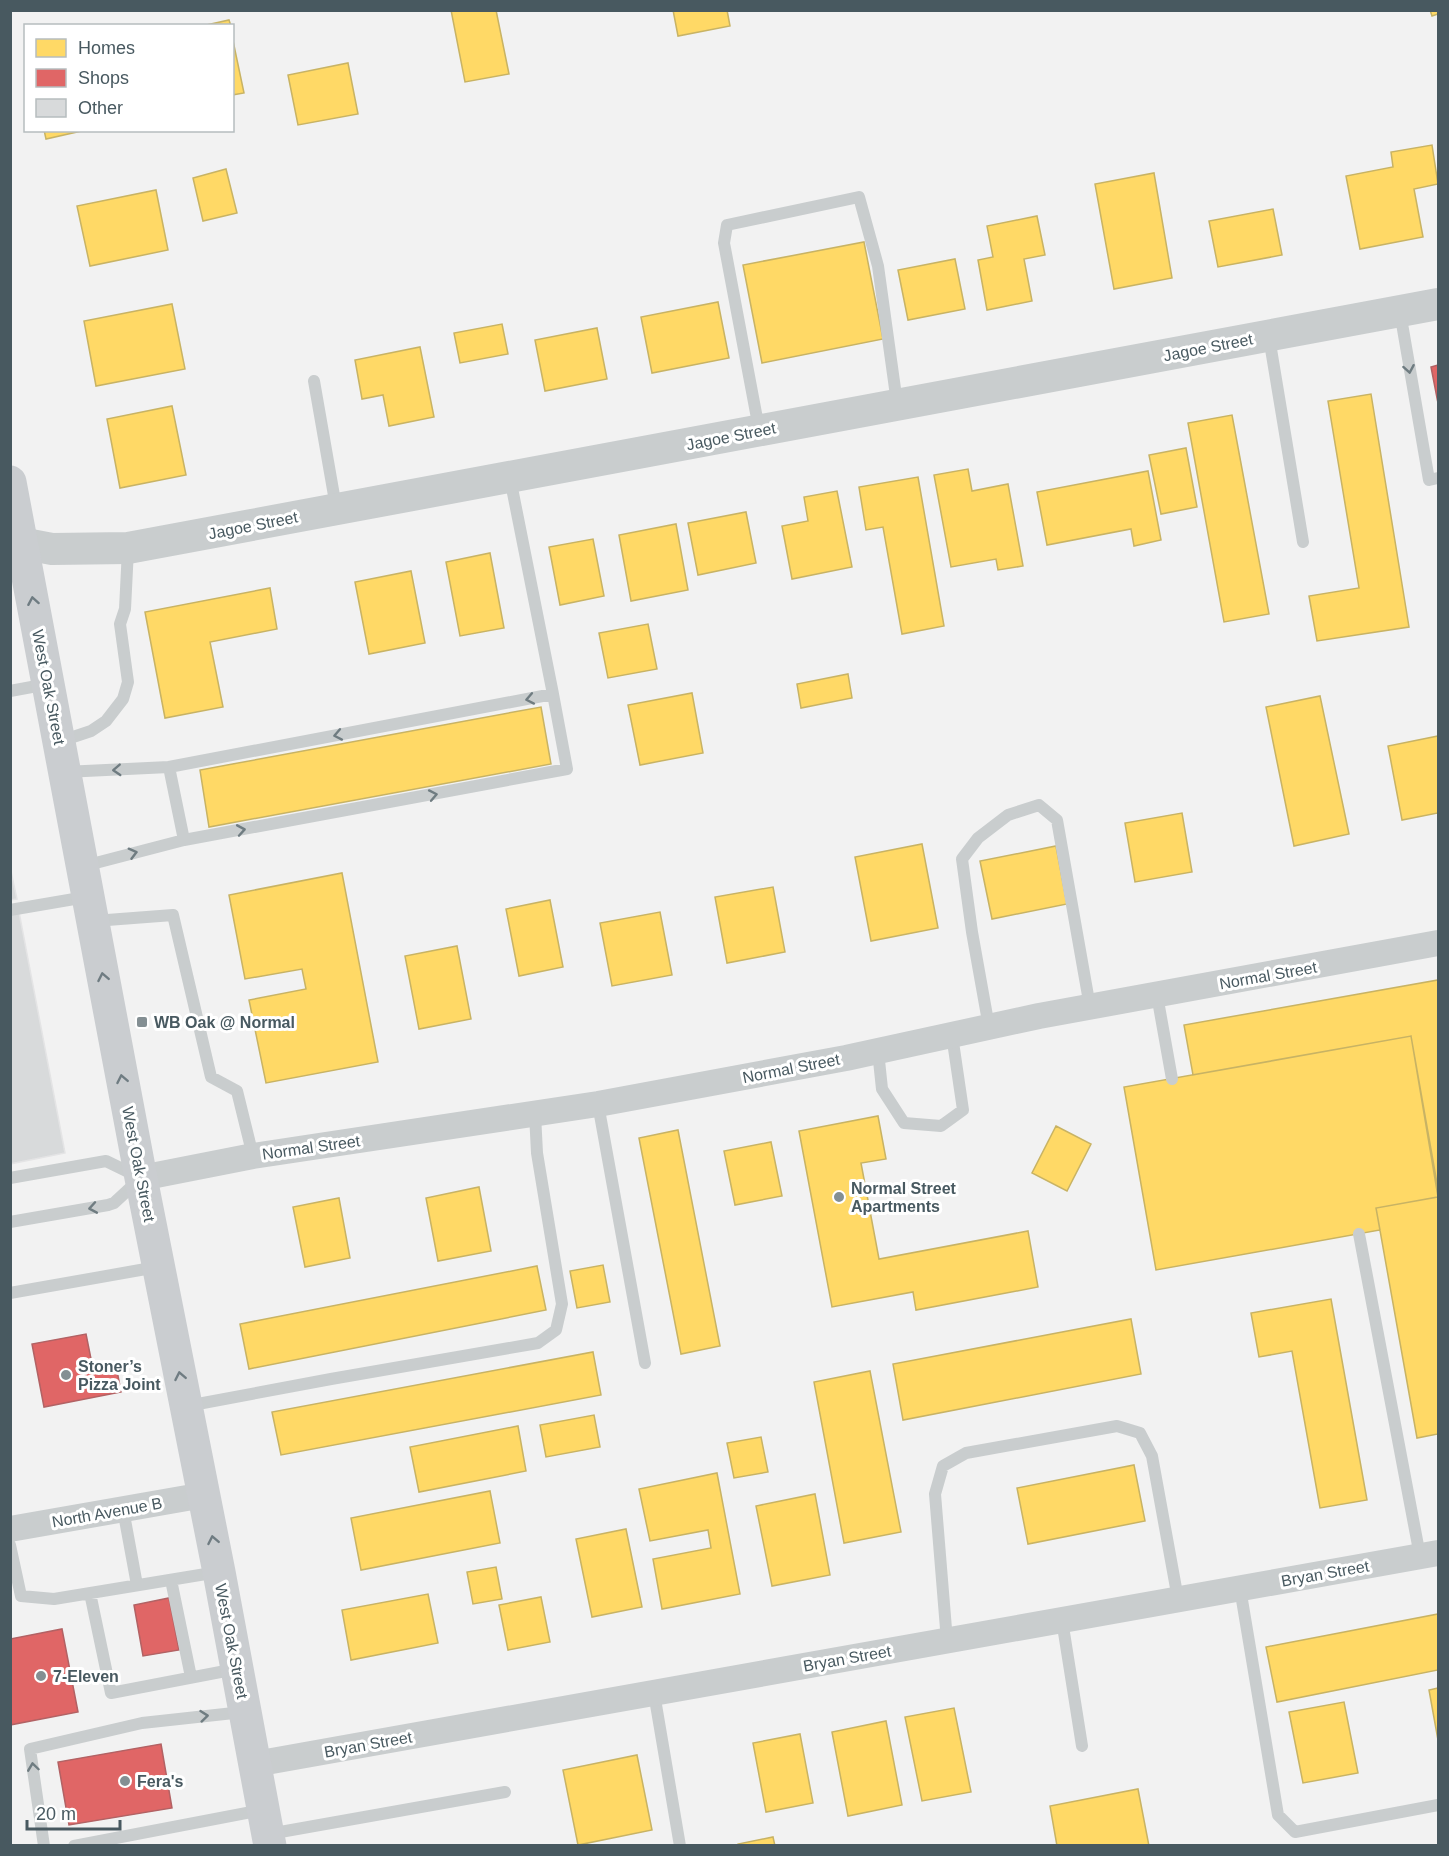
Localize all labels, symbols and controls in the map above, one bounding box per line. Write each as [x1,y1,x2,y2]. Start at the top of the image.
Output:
legend [24,24,234,132]
text: Homes [78,38,135,58]
text: Shops [78,68,129,88]
text: Other [78,98,123,118]
street label: Jagoe Street [1162,330,1255,364]
one-way arrow [1402,363,1415,373]
street label: Jagoe Street [685,419,778,453]
street label: Jagoe Street [207,508,300,542]
one-way arrow [27,597,40,607]
street label: West Oak Street [29,628,68,747]
one-way arrow [525,692,535,705]
one-way arrow [333,728,343,741]
one-way arrow [112,763,121,776]
one-way arrow [428,789,438,802]
one-way arrow [236,824,246,837]
one-way arrow [128,848,138,861]
street label: Normal Street [1218,958,1319,992]
one-way arrow [97,972,110,982]
place label: WB Oak @ Normal [154,1014,295,1031]
marker: WB Oak @ Normal [135,1015,149,1029]
street label: Normal Street [741,1051,842,1086]
one-way arrow [116,1074,129,1084]
street label: West Oak Street [119,1105,158,1224]
street label: Normal Street [261,1132,362,1163]
place label: Normal Street Apartments [851,1180,957,1215]
marker: Normal Street Apartments [832,1190,846,1204]
one-way arrow [88,1201,98,1214]
place label: Stoner’s Pizza Joint [78,1358,161,1393]
marker: Stoner’s Pizza Joint [59,1368,73,1382]
one-way arrow [174,1371,187,1381]
street label: North Avenue B [51,1494,164,1531]
one-way arrow [207,1536,220,1546]
street label: Bryan Street [1280,1557,1371,1590]
street label: West Oak Street [212,1582,251,1701]
street label: Bryan Street [802,1642,893,1675]
place label: 7-Eleven [53,1668,119,1685]
marker: 7-Eleven [34,1669,48,1683]
one-way arrow [199,1710,208,1723]
street label: Bryan Street [323,1728,414,1761]
one-way arrow [28,1762,40,1771]
place label: Fera's [137,1773,184,1790]
marker: Fera's [118,1774,132,1788]
scale bar [27,1793,120,1831]
text: 20 m [36,1804,76,1824]

